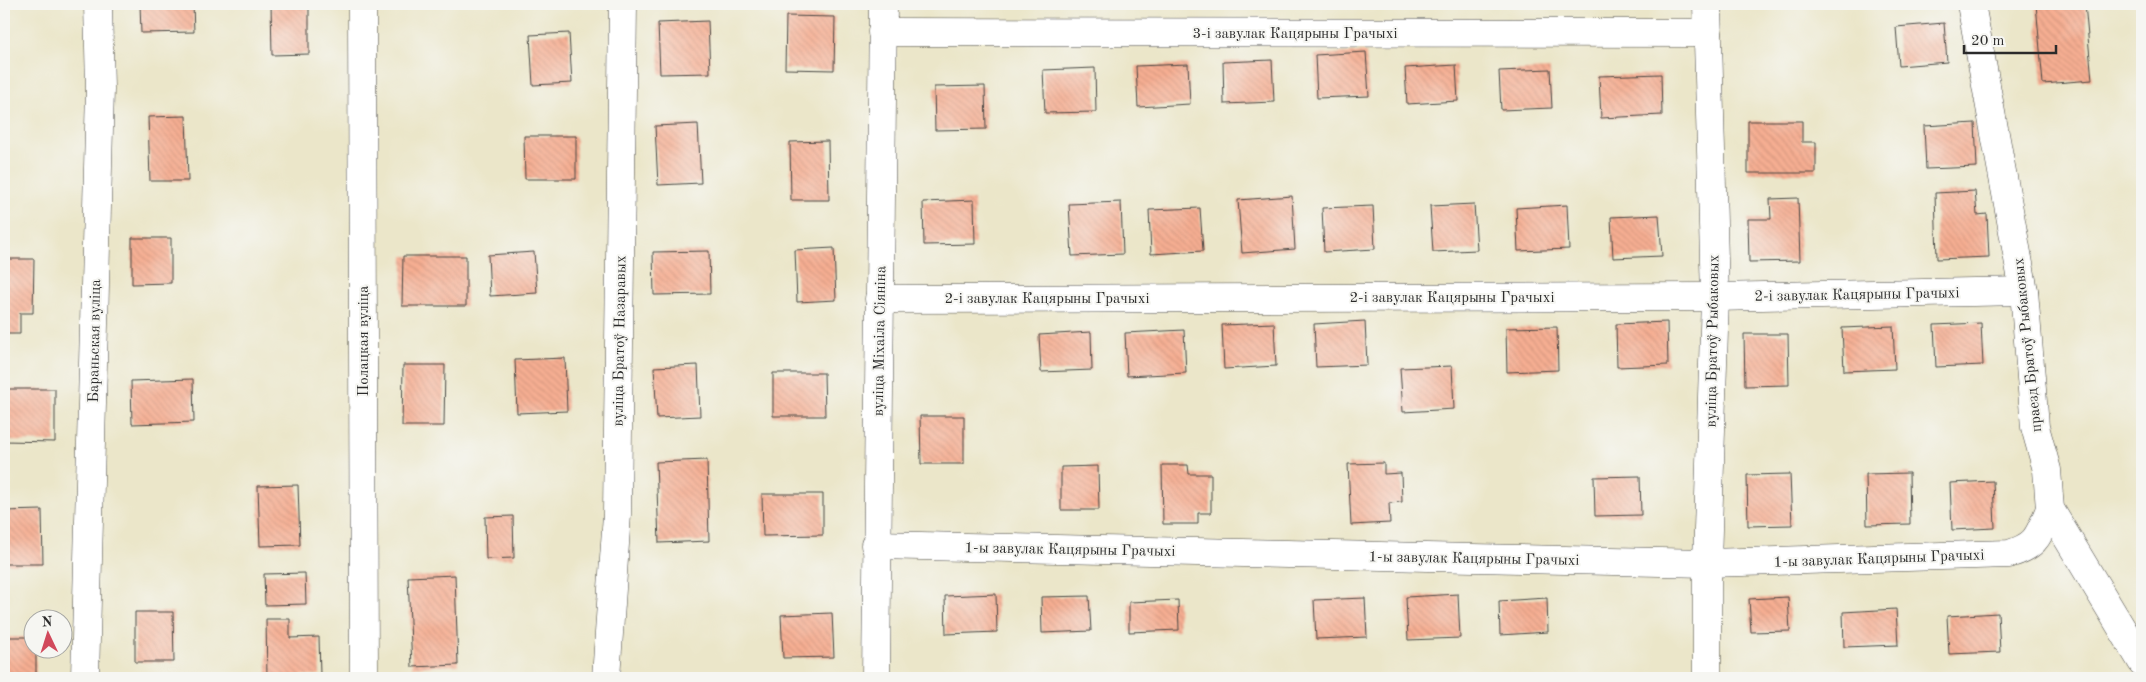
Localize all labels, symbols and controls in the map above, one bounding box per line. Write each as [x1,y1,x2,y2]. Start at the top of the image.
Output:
scale bar [1964,22,2056,54]
street label: 3-і завулак Кацярыны Грачыхі [1192,27,1398,42]
text: 20 m [1971,34,2005,49]
street label: вуліца Братоў Рыбаковых [1704,254,1723,427]
street label: вуліца Братоў Назаравых [612,255,629,427]
street label: праезд Братоў Рыбаковых [2012,257,2045,433]
street label: вуліца Міхаіла Сіяніна [872,265,889,416]
street label: Бараньская вуліца [87,279,104,403]
street label: Полацкая вуліца [357,285,372,396]
street label: 2-і завулак Кацярыны Грачыхі [1754,286,1960,305]
street label: 2-і завулак Кацярыны Грачыхі [1349,291,1555,306]
street label: 2-і завулак Кацярыны Грачыхі [944,292,1150,307]
street label: 1-ы завулак Кацярыны Грачыхі [964,541,1176,560]
street label: 1-ы завулак Кацярыны Грачыхі [1773,548,1985,571]
street label: 1-ы завулак Кацярыны Грачыхі [1368,550,1580,569]
north arrow [22,610,72,660]
text: N [41,615,53,629]

